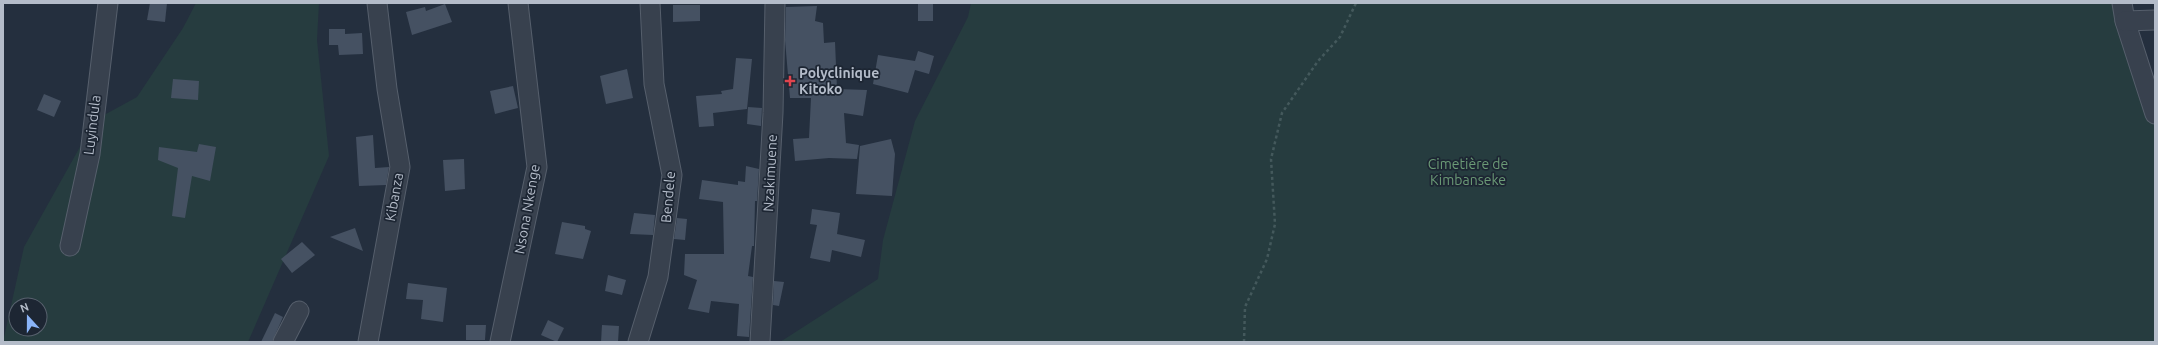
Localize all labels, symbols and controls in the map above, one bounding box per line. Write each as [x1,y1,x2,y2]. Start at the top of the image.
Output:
place label: Polyclinique Kitoko [799,65,879,97]
marker: Polyclinique Kitoko [784,75,796,87]
street label: Luyindula [80,94,104,156]
street label: Nzakimuene [760,134,780,212]
park label: Cimetière de Kimbanseke [1428,156,1508,188]
street label: Nsona Nkenge [511,163,543,255]
street label: Bendele [658,170,678,224]
street label: Kibanza [382,171,406,223]
north arrow [8,297,48,337]
text: N [18,301,30,315]

